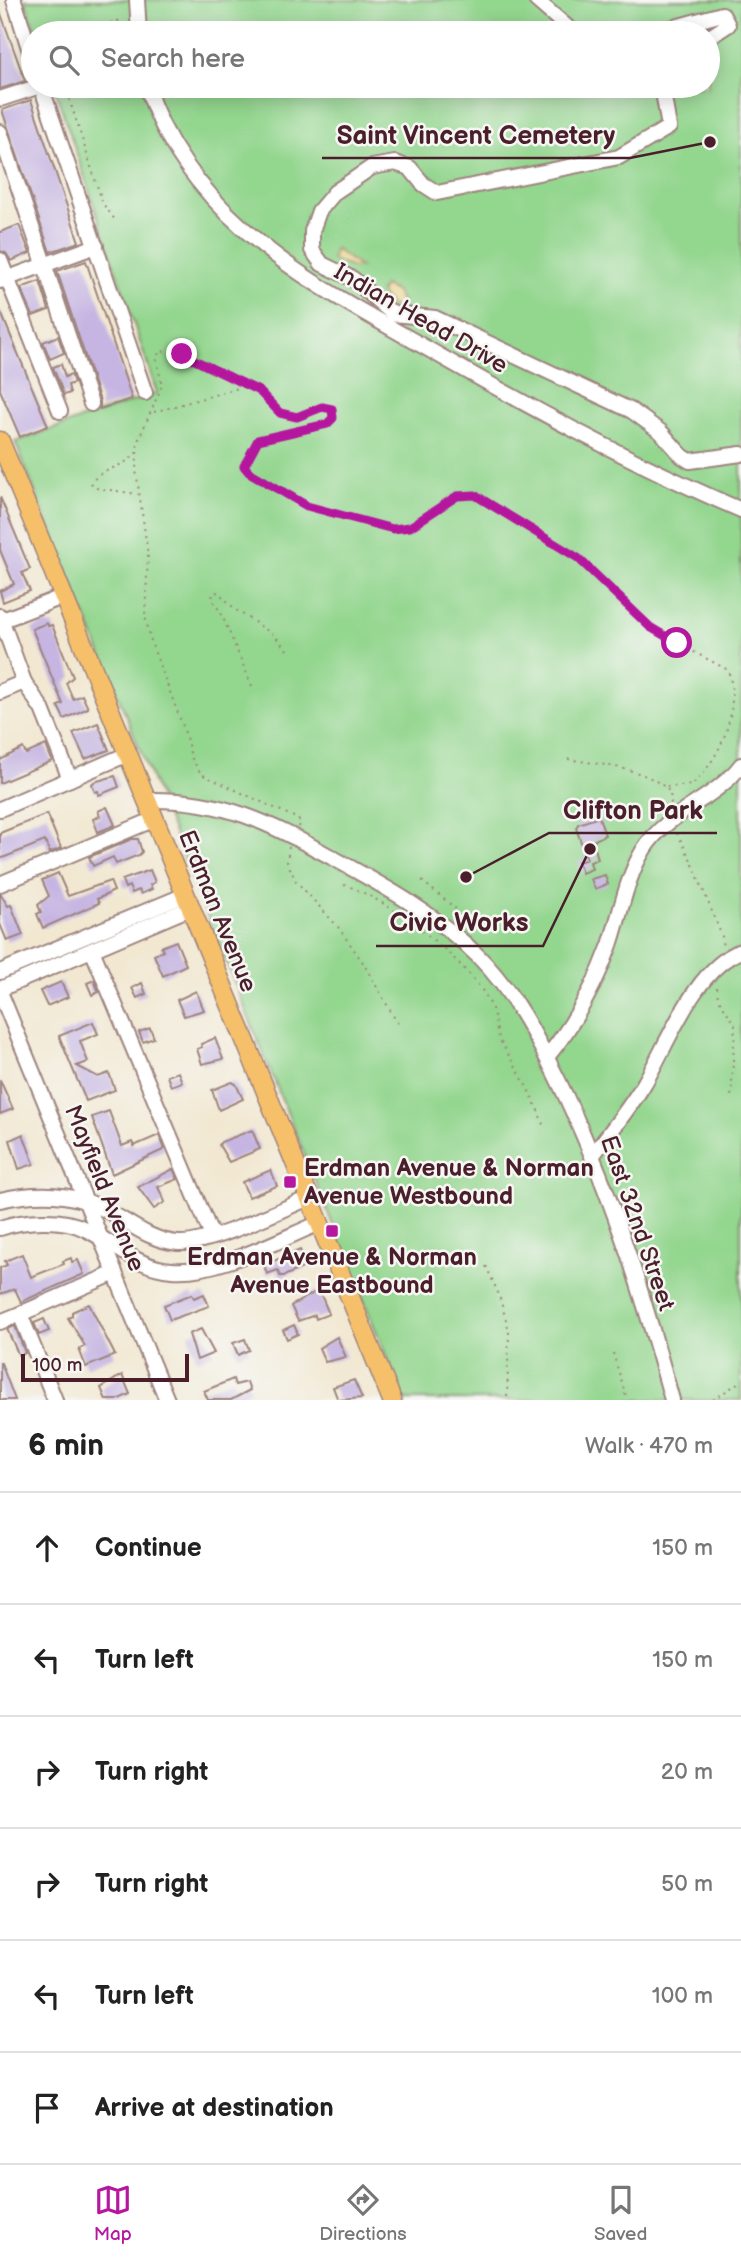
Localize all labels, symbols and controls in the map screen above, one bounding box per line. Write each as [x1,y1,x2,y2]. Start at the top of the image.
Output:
search box [21,21,720,98]
icon: search [45,41,83,79]
text: Search here [101,44,245,75]
callout: Saint Vincent Cemetery [322,111,630,158]
text: Saint Vincent Cemetery [337,121,615,152]
street label: Indian Head Drive [329,257,513,380]
route end [166,338,197,369]
route start [661,627,692,658]
callout: Clifton Park [549,786,717,833]
text: Clifton Park [563,796,703,827]
street label: Erdman Avenue [172,826,263,996]
callout: Civic Works [376,899,543,946]
text: Civic Works [389,908,529,939]
street label: Mayfield Avenue [58,1101,151,1276]
street label: East 32nd Street [594,1132,681,1315]
place label: Erdman Avenue & Norman Avenue Westbound [303,1154,594,1211]
marker: Erdman Avenue & Norman Avenue Westbound [282,1174,298,1190]
marker: Erdman Avenue & Norman Avenue Eastbound [324,1223,340,1239]
place label: Erdman Avenue & Norman Avenue Eastbound [187,1243,477,1300]
scale bar [21,1351,189,1383]
text: 100 m [32,1354,83,1377]
text: 6 min [28,1428,104,1464]
text: Walk · 470 m [585,1432,713,1460]
icon: ahead [28,1529,66,1567]
text: Continue [95,1533,202,1564]
text: 150 m [652,1534,713,1562]
icon: left [28,1641,66,1679]
text: Turn left [95,1645,194,1676]
text: 150 m [652,1646,713,1674]
icon: right [28,1753,66,1791]
text: Turn right [95,1757,208,1788]
text: 20 m [661,1758,713,1786]
icon: right [28,1865,66,1903]
text: Turn right [95,1869,208,1900]
text: 50 m [661,1870,713,1898]
icon: left [28,1977,66,2015]
text: Turn left [95,1981,194,2012]
text: 100 m [652,1982,713,2010]
icon: arrive [28,2089,66,2127]
text: Arrive at destination [95,2093,334,2124]
tab: Map [94,2181,132,2246]
tab: Directions [319,2181,407,2246]
tab: Saved [594,2181,647,2246]

